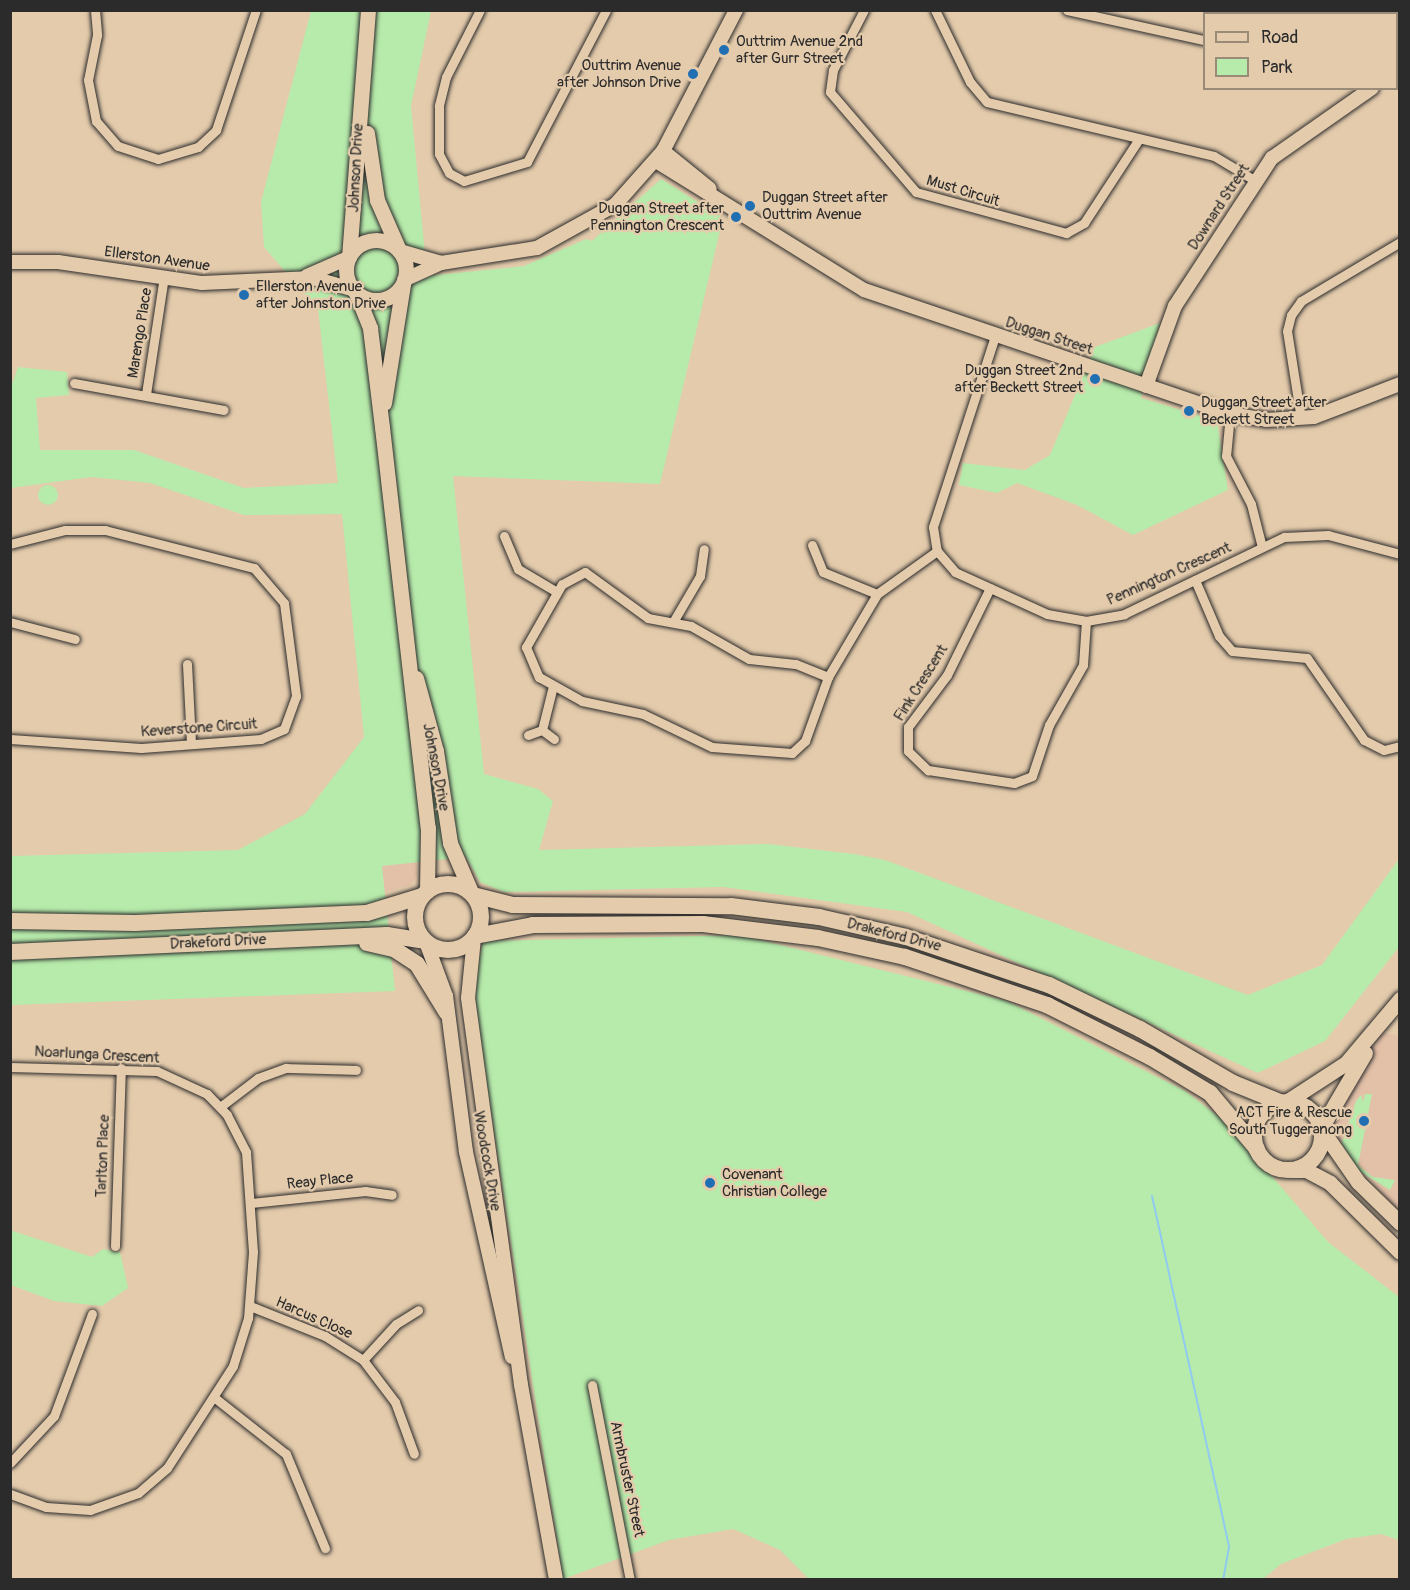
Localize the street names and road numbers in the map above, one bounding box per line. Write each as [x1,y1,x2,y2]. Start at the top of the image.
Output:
street label: Johnson Drive [345,123,367,213]
street label: Downard Street [1184,160,1254,254]
street label: Must Circuit [924,171,1002,211]
street label: Ellerston Avenue [103,243,211,275]
street label: Marengo Place [124,287,156,379]
street label: Duggan Street [1003,313,1095,359]
street label: Pennington Crescent [1104,539,1234,609]
street label: Fink Crescent [890,641,952,725]
street label: Keverstone Circuit [140,715,258,741]
street label: Johnson Drive [419,722,453,812]
street label: Drakeford Drive [845,915,943,955]
street label: Drakeford Drive [169,930,267,954]
street label: Noarlunga Crescent [34,1043,160,1067]
street label: Woodcock Drive [469,1110,505,1212]
street label: Tarlton Place [93,1114,113,1198]
street label: Reay Place [286,1169,354,1193]
street label: Harcus Close [273,1293,355,1343]
street label: Armbruster Street [606,1419,648,1539]

